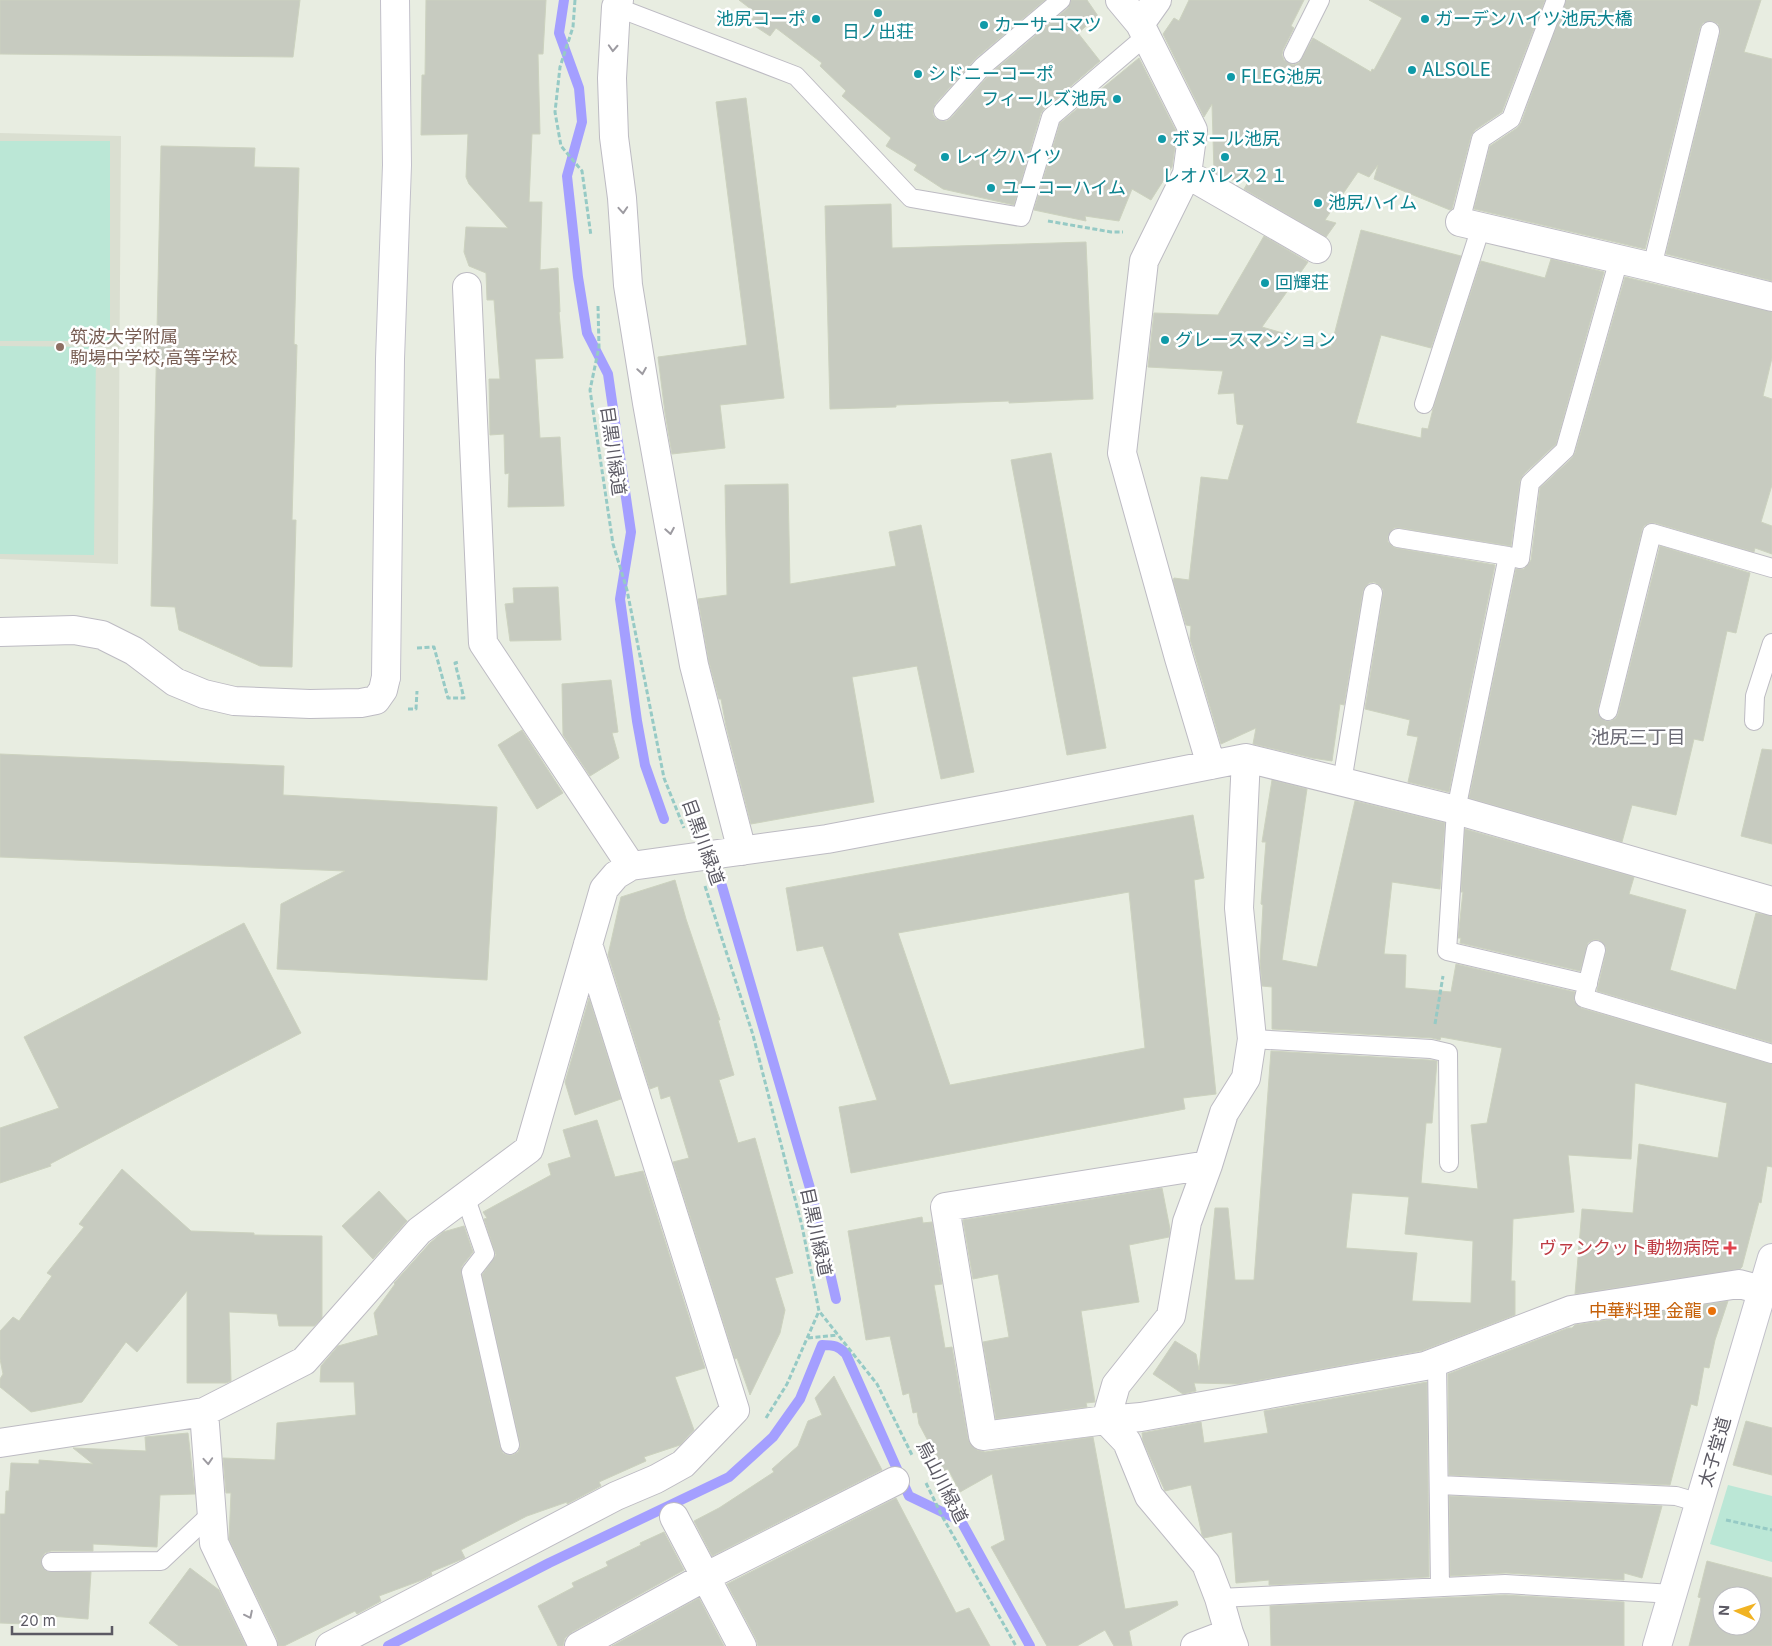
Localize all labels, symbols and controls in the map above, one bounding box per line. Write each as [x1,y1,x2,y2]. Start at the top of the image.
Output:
marker: 日ノ出荘 [872,7,884,19]
place label: 池尻コーポ [716,8,806,29]
place label: ガーデンハイツ池尻大橋 [1435,8,1633,29]
marker: 池尻コーポ [810,13,822,25]
marker: ガーデンハイツ池尻大橋 [1419,13,1431,25]
place label: カーサコマツ [994,14,1102,35]
marker: カーサコマツ [978,19,990,31]
place label: 日ノ出荘 [842,21,914,42]
one-way arrow [608,44,619,52]
place label: ALSOLE [1422,59,1491,80]
place label: シドニーコーポ [928,63,1054,84]
marker: ALSOLE [1406,64,1418,76]
place label: FLEG池尻 [1241,66,1322,87]
marker: シドニーコーポ [912,68,924,80]
marker: FLEG池尻 [1225,71,1237,83]
place label: フィールズ池尻 [981,88,1107,109]
marker: フィールズ池尻 [1111,93,1123,105]
place label: ボヌール池尻 [1172,128,1280,149]
marker: ボヌール池尻 [1156,133,1168,145]
place label: レイクハイツ [955,146,1061,167]
marker: レイクハイツ [939,151,951,163]
marker: レオパレス２１ [1219,151,1231,163]
place label: レオパレス２１ [1162,165,1288,186]
place label: ユーコーハイム [1001,177,1126,198]
marker: ユーコーハイム [985,182,997,194]
place label: 池尻ハイム [1328,192,1417,213]
marker: 池尻ハイム [1312,197,1324,209]
one-way arrow [617,206,628,214]
place label: 回輝荘 [1275,272,1329,293]
marker: 回輝荘 [1259,277,1271,289]
place label: 筑波大学附属 駒場中学校,高等学校 [70,326,237,368]
place label: グレースマンション [1175,329,1336,350]
marker: グレースマンション [1159,334,1171,346]
marker: 筑波大学附属 駒場中学校,高等学校 [54,341,66,353]
one-way arrow [636,367,646,376]
street label: 目黒川緑道 [597,405,630,497]
one-way arrow [664,527,674,536]
district label: 池尻三丁目 [1590,726,1686,749]
street label: 目黒川緑道 [678,796,729,888]
street label: 目黒川緑道 [797,1186,836,1278]
place label: ヴァンクット動物病院 [1539,1237,1719,1258]
marker: ヴァンクット動物病院 [1723,1241,1737,1255]
place label: 中華料理 金龍 [1589,1300,1702,1321]
marker: 中華料理 金龍 [1706,1305,1718,1317]
street label: 太子堂道 [1695,1414,1735,1489]
street label: 烏山川緑道 [913,1437,972,1527]
one-way arrow [202,1457,213,1465]
north arrow [1712,1586,1762,1636]
scale bar [12,1604,112,1636]
text: N [1715,1605,1732,1616]
one-way arrow [242,1610,253,1619]
text: 20 m [20,1611,56,1630]

